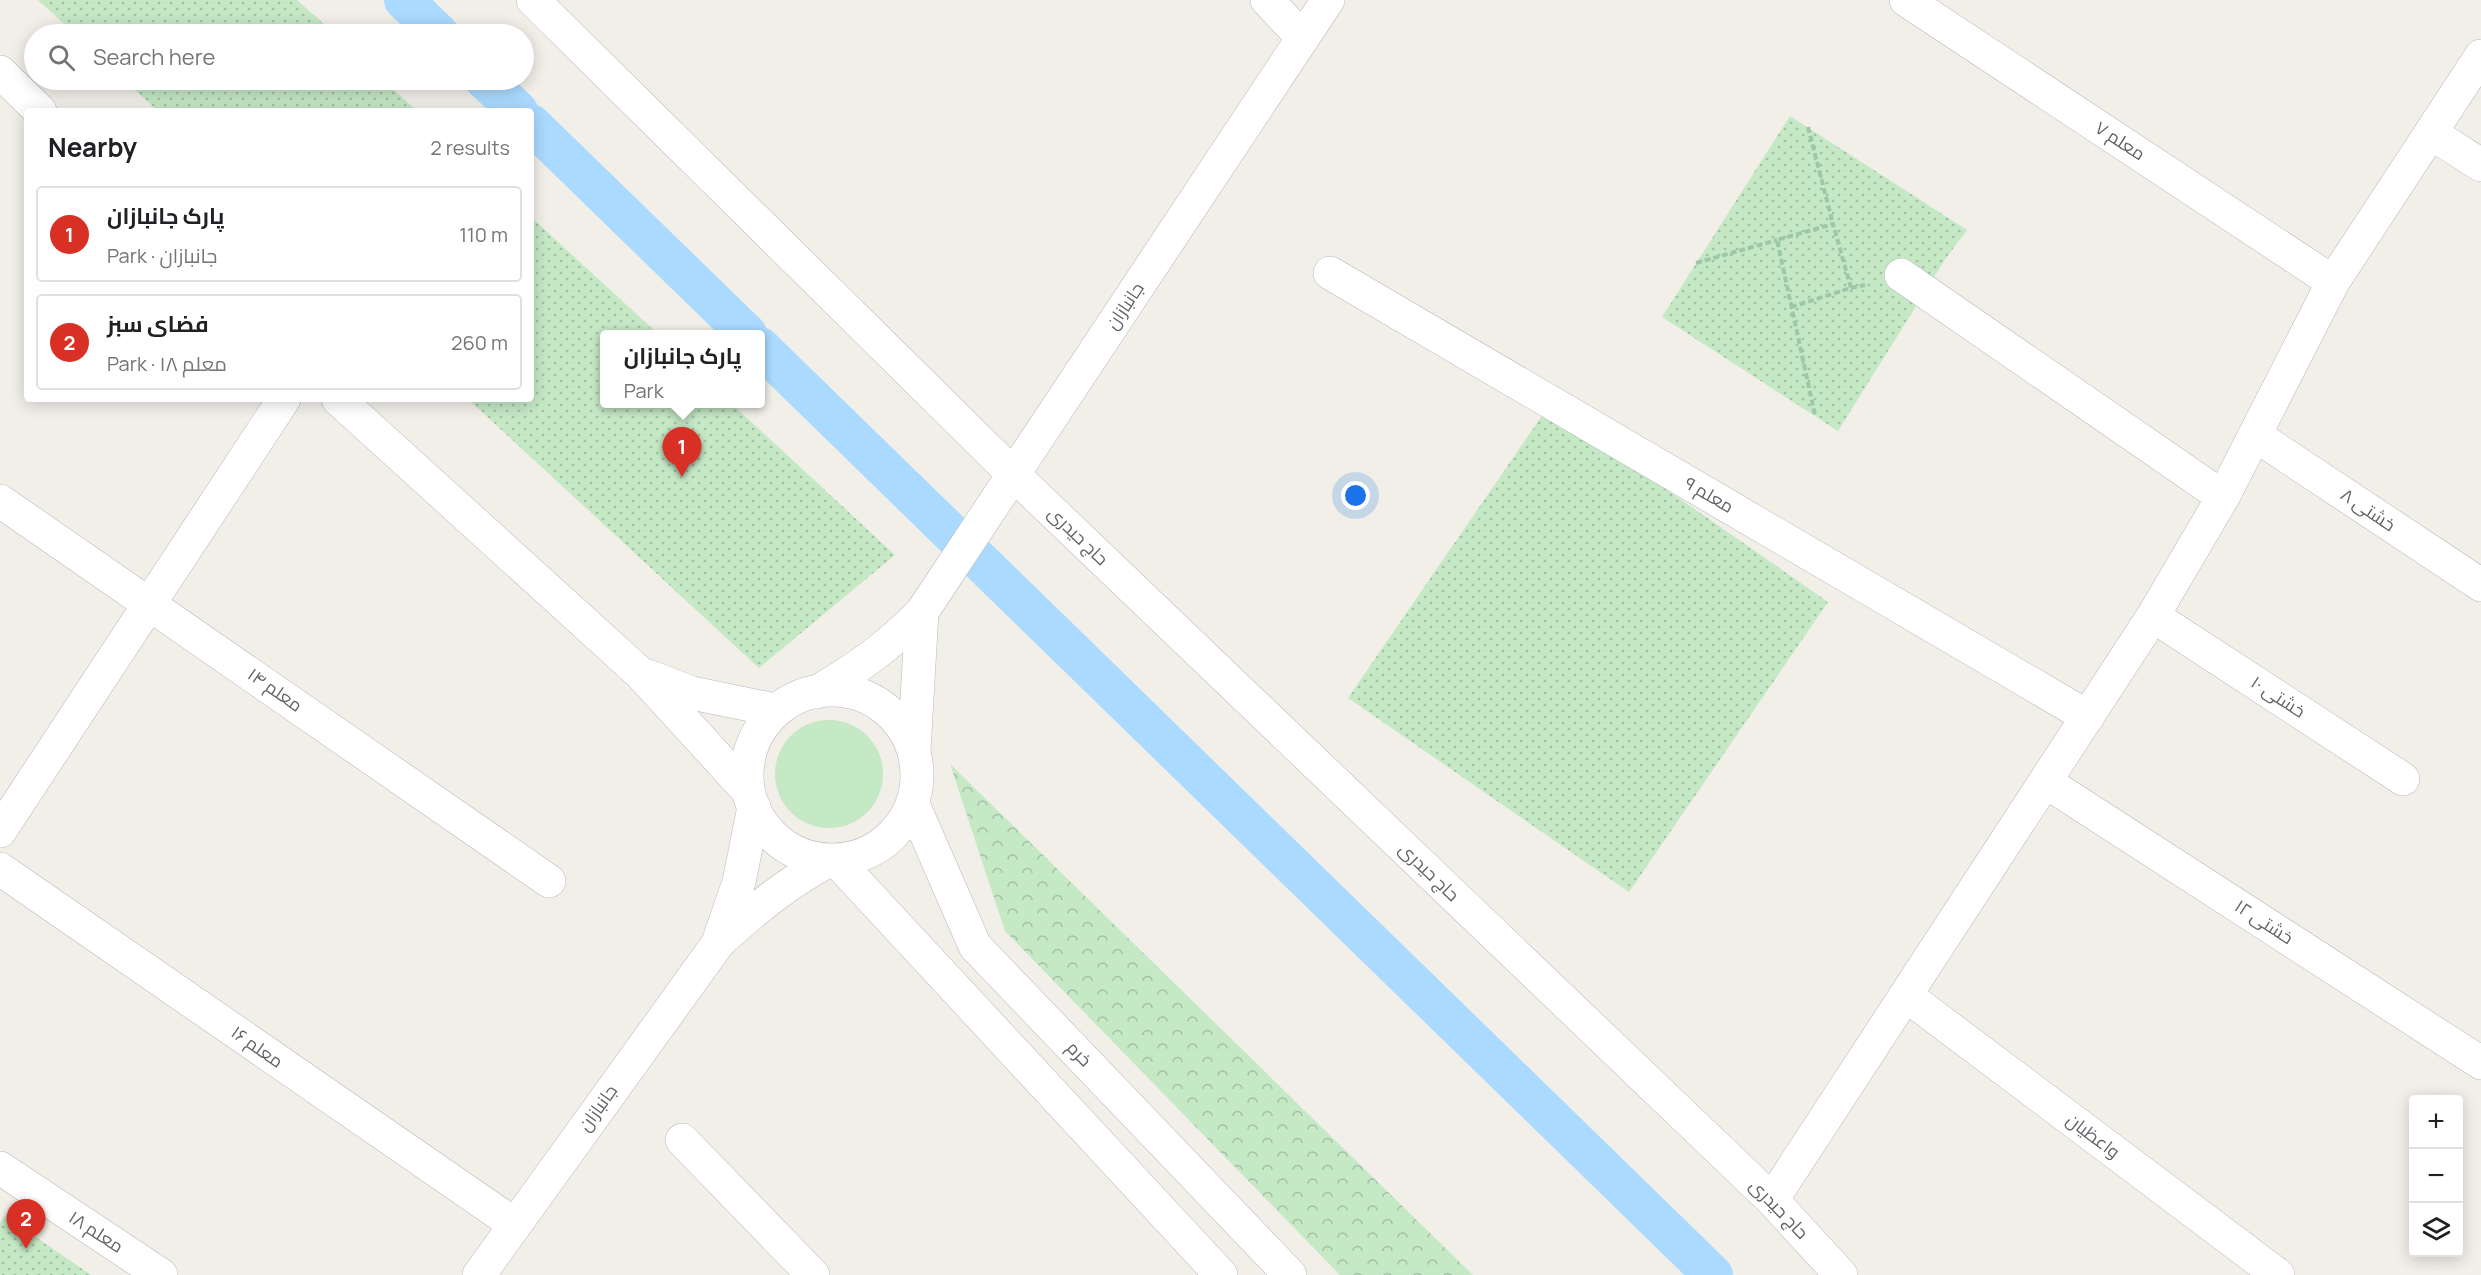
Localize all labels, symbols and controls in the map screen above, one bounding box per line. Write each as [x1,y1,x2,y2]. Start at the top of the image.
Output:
search box [24,24,534,90]
icon: search [45,41,78,74]
text: Search here [93,42,215,72]
street label: معلم ۷ [2090,115,2150,166]
text: Nearby [48,129,137,165]
text: 2 results [430,134,510,161]
text: پارک جانبازان [107,201,224,231]
text: 1 [65,221,74,248]
text: 110 m [459,221,508,248]
text: Park · جانبازان [107,242,217,269]
street label: جانبازان [1100,277,1149,334]
text: فضای سبز [107,309,209,339]
text: 2 [64,329,75,356]
text: 260 m [451,329,508,356]
popup [600,330,765,408]
text: پارک جانبازان [624,341,741,371]
text: Park · معلم ۱۸ [107,350,227,377]
text: Park [624,377,664,404]
pin: 1 [662,428,702,477]
street label: معلم ۹ [1680,470,1739,519]
your location [1341,481,1370,510]
street label: خشتی ۸ [2336,482,2401,536]
street label: حاج حیدری [1043,501,1114,571]
street label: معلم ۱۴ [243,662,308,717]
street label: خشتی ۱۰ [2247,670,2310,723]
street label: حاج حیدری [1394,837,1465,907]
street label: خشتی ۱۲ [2231,893,2298,949]
street label: معلم ۱۶ [226,1020,288,1074]
street label: خرم [1061,1035,1098,1072]
street label: جانبازان [572,1079,622,1136]
map controls [2409,1095,2463,1257]
button: + [2409,1095,2463,1149]
street label: واعظیان [2062,1107,2125,1163]
button: − [2409,1149,2463,1203]
street label: حاج حیدری [1744,1173,1814,1244]
pin: 2 [6,1200,46,1249]
button: layers [2409,1203,2463,1257]
street label: معلم ۱۸ [64,1205,129,1259]

